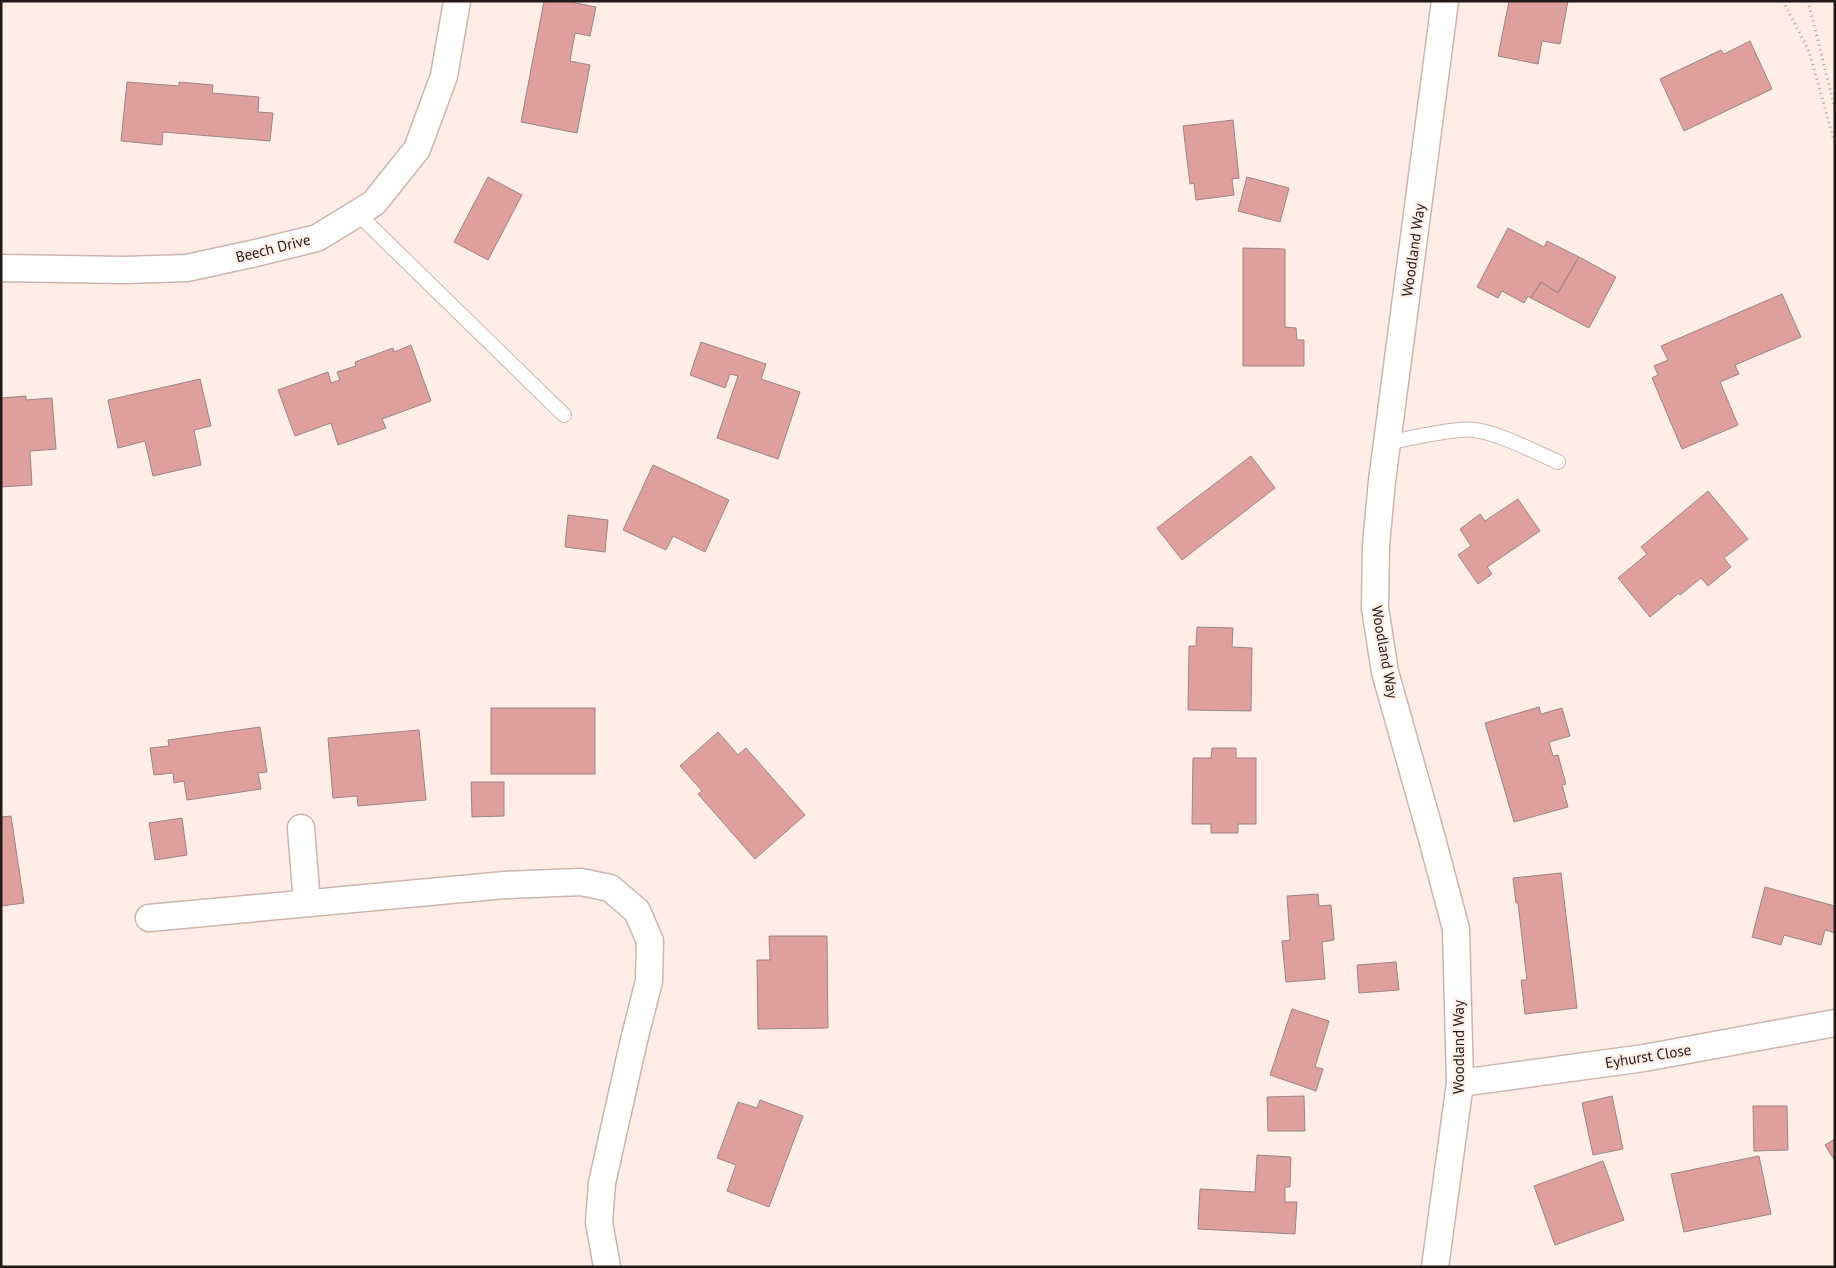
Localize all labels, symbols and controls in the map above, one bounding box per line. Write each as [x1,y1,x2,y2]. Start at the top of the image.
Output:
street label: Woodland Way [1397,202,1429,298]
street label: Beech Drive [234,230,312,266]
street label: Woodland Way [1367,604,1403,700]
street label: Woodland Way [1449,1000,1468,1094]
street label: Eyhurst Close [1604,1040,1692,1072]

